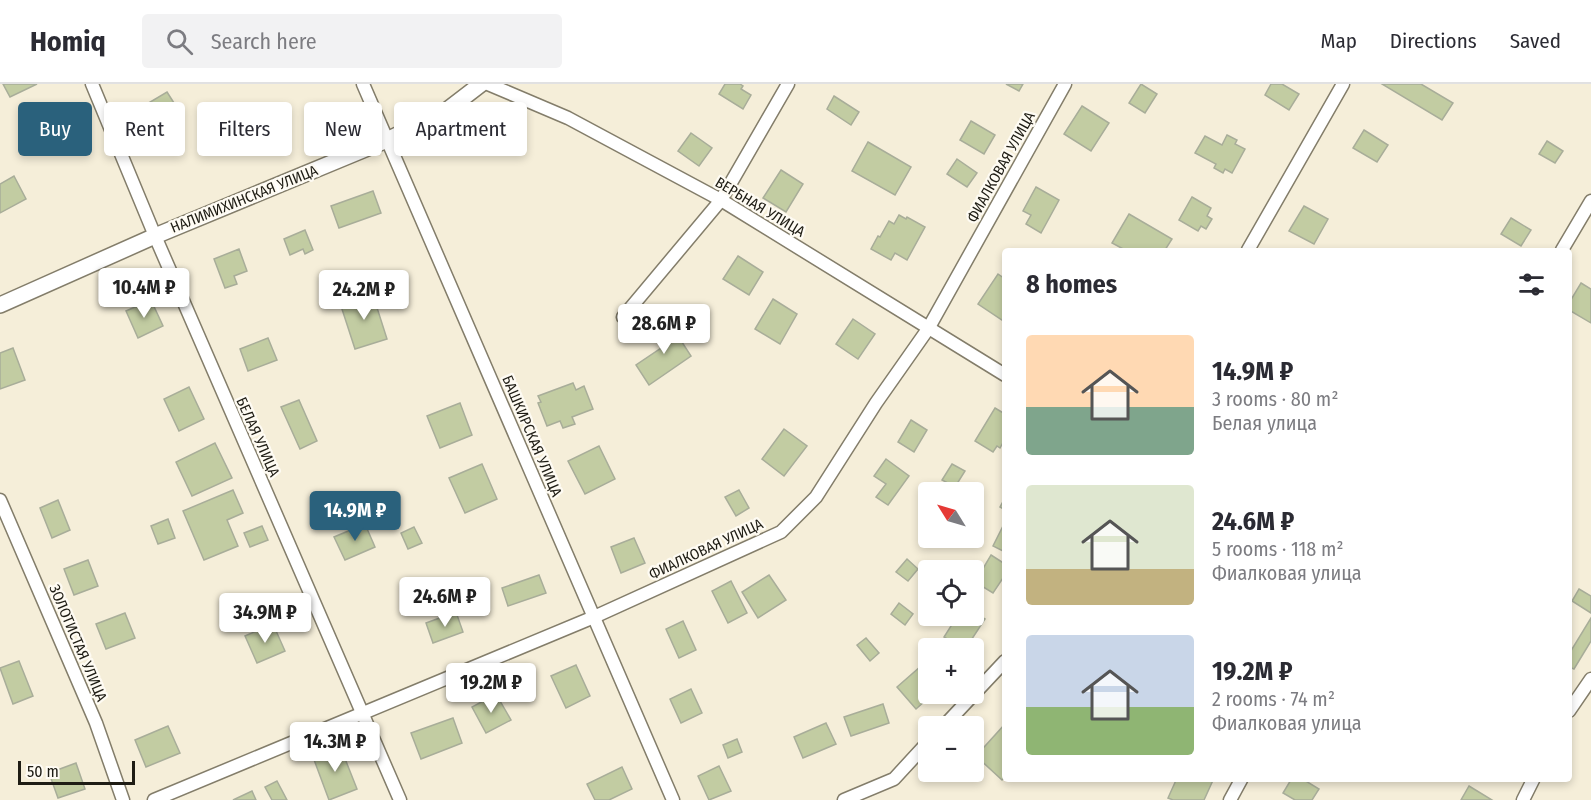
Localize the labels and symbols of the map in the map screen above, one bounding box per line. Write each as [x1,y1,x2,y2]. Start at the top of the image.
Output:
street label: ФИАЛКОВАЯ УЛИЦА [963,108,1039,225]
street label: НАЛИМИХИНСКАЯ УЛИЦА [168,161,320,237]
street label: ВЕРБНАЯ УЛИЦА [712,173,808,241]
pin: 10.4M ₽ [89,268,199,319]
pin: 24.2M ₽ [309,270,419,321]
pin: 28.6M ₽ [609,304,719,355]
street label: БАШКИРСКАЯ УЛИЦА [498,373,566,499]
street label: БЕЛАЯ УЛИЦА [232,394,284,480]
north arrow [918,482,984,548]
pin: 14.9M ₽ [300,491,410,542]
street label: ФИАЛКОВАЯ УЛИЦА [646,515,766,583]
pin: 24.6M ₽ [390,577,500,628]
street label: ЗОЛОТИСТАЯ УЛИЦА [45,582,111,704]
pin: 34.9M ₽ [210,593,320,644]
pin: 19.2M ₽ [436,663,546,714]
pin: 14.3M ₽ [280,722,390,773]
scale bar [18,758,135,786]

